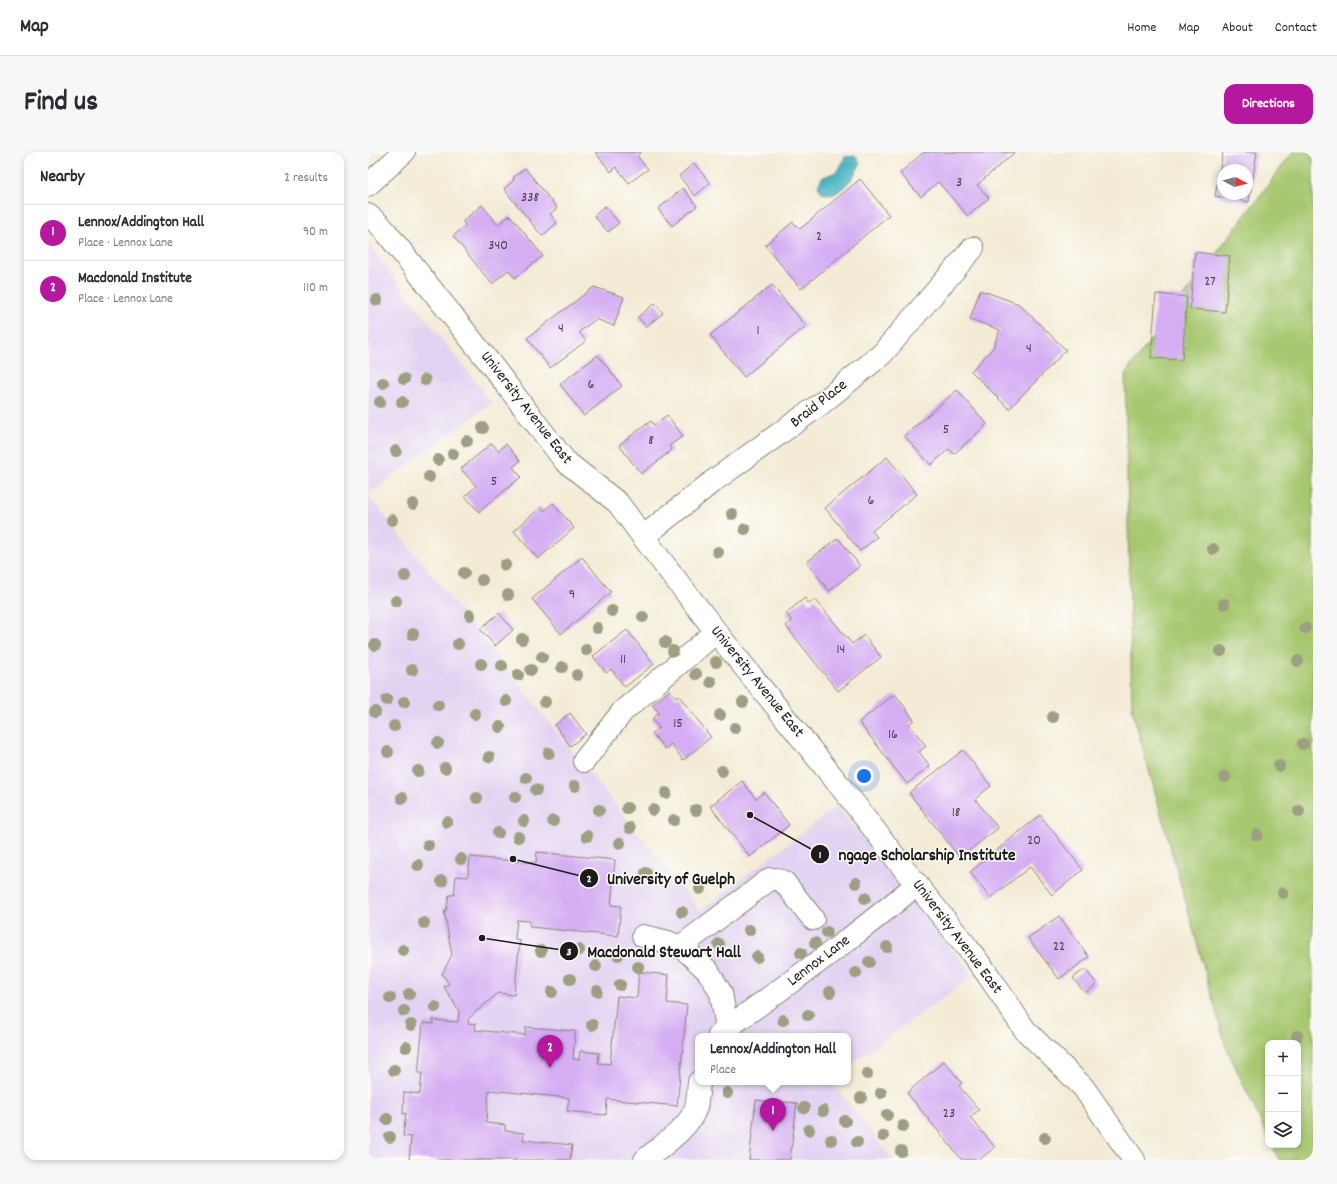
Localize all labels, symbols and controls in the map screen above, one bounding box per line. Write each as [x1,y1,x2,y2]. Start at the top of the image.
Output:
text: Map [20,14,49,41]
text: Home [1127,18,1156,38]
text: Map [1178,18,1200,38]
text: About [1222,18,1253,38]
text: Contact [1275,18,1317,38]
text: Find us [24,84,98,124]
button: Directions [1224,84,1313,124]
north arrow [1217,164,1253,200]
text: Nearby [40,166,84,190]
text: 2 results [284,169,328,188]
house number: 3 [956,173,962,193]
house number: 338 [521,188,539,208]
text: Lennox/Addington Hall [78,212,204,234]
text: 1 [52,223,54,242]
text: 90 m [303,223,328,242]
house number: 2 [816,227,822,247]
text: Place · Lennox Lane [78,234,173,253]
house number: 340 [488,236,508,256]
text: Macdonald Institute [78,268,192,290]
house number: 27 [1204,272,1216,292]
text: 2 [50,279,56,298]
text: 110 m [303,279,328,298]
text: Place · Lennox Lane [78,290,173,309]
house number: 4 [558,319,564,339]
house number: 1 [756,321,760,341]
house number: 4 [1026,339,1032,359]
street label: University Avenue East [474,346,578,470]
street label: Braid Place [785,374,853,434]
house number: 6 [588,375,595,395]
house number: 5 [943,420,949,440]
house number: 8 [648,431,654,451]
house number: 5 [491,472,497,492]
house number: 6 [868,491,875,511]
house number: 9 [569,585,575,605]
street label: University Avenue East [705,621,809,743]
house number: 14 [837,640,845,660]
house number: 11 [620,650,626,670]
house number: 15 [673,714,683,734]
house number: 16 [888,725,898,745]
your location [854,766,874,786]
house number: 18 [952,803,961,823]
house number: 20 [1027,831,1041,851]
callout: ngage Scholarship Institute [810,840,1023,869]
text: ngage Scholarship Institute [839,845,1016,869]
text: 1 [819,847,822,864]
callout: University of Guelph [579,864,742,893]
text: University of Guelph [607,869,735,893]
text: 2 [586,871,592,888]
street label: University Avenue East [906,875,1008,999]
street label: Lennox Lane [783,930,855,992]
callout: Macdonald Stewart Hall [559,937,749,966]
house number: 22 [1053,937,1065,957]
text: Macdonald Stewart Hall [587,942,742,966]
text: 3 [566,944,572,961]
popup [695,1033,851,1085]
pin: 2 [537,1035,563,1068]
text: Lennox/Addington Hall [710,1039,836,1061]
map controls [1265,1040,1301,1148]
button: + [1265,1040,1301,1076]
text: Place [710,1061,736,1080]
button: − [1265,1076,1301,1112]
pin: 1 [760,1098,786,1131]
house number: 23 [943,1104,955,1124]
button: layers [1265,1112,1301,1148]

